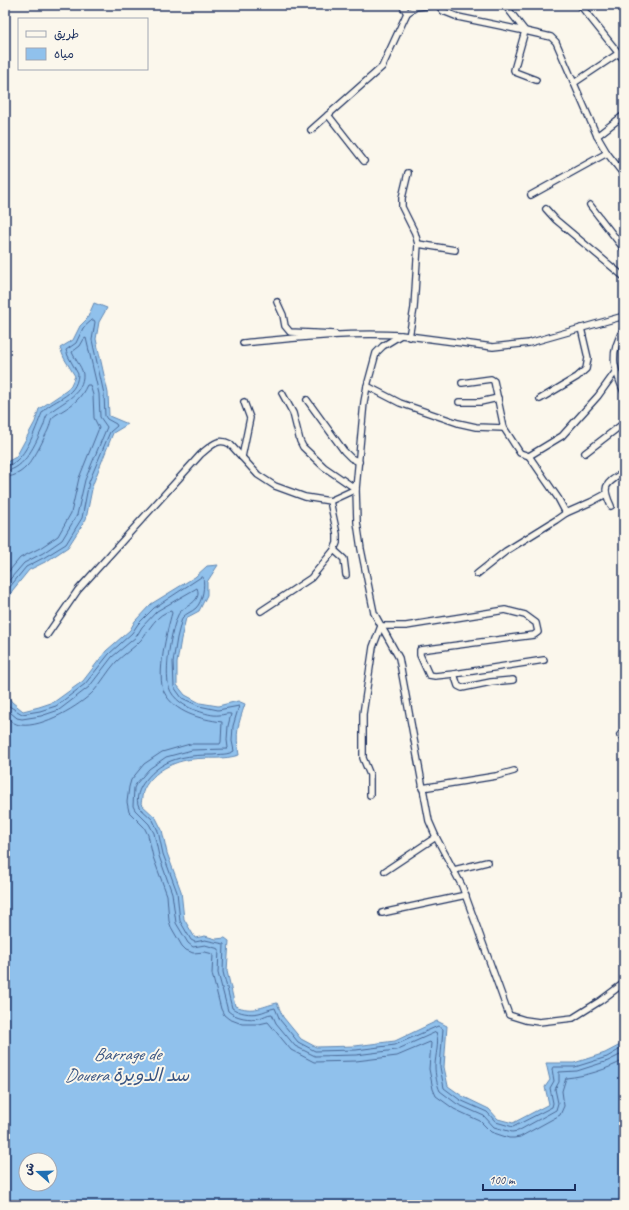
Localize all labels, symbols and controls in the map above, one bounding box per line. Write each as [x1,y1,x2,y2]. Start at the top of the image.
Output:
legend [18,18,148,70]
text: طريق [54,26,79,42]
text: مياه [54,46,74,62]
water label: Barrage de Douera سد الدويرة [65,1043,190,1086]
north arrow [18,1152,58,1192]
text: ش [20,1160,37,1177]
scale bar [483,1166,575,1192]
text: 100 m [489,1172,516,1188]

